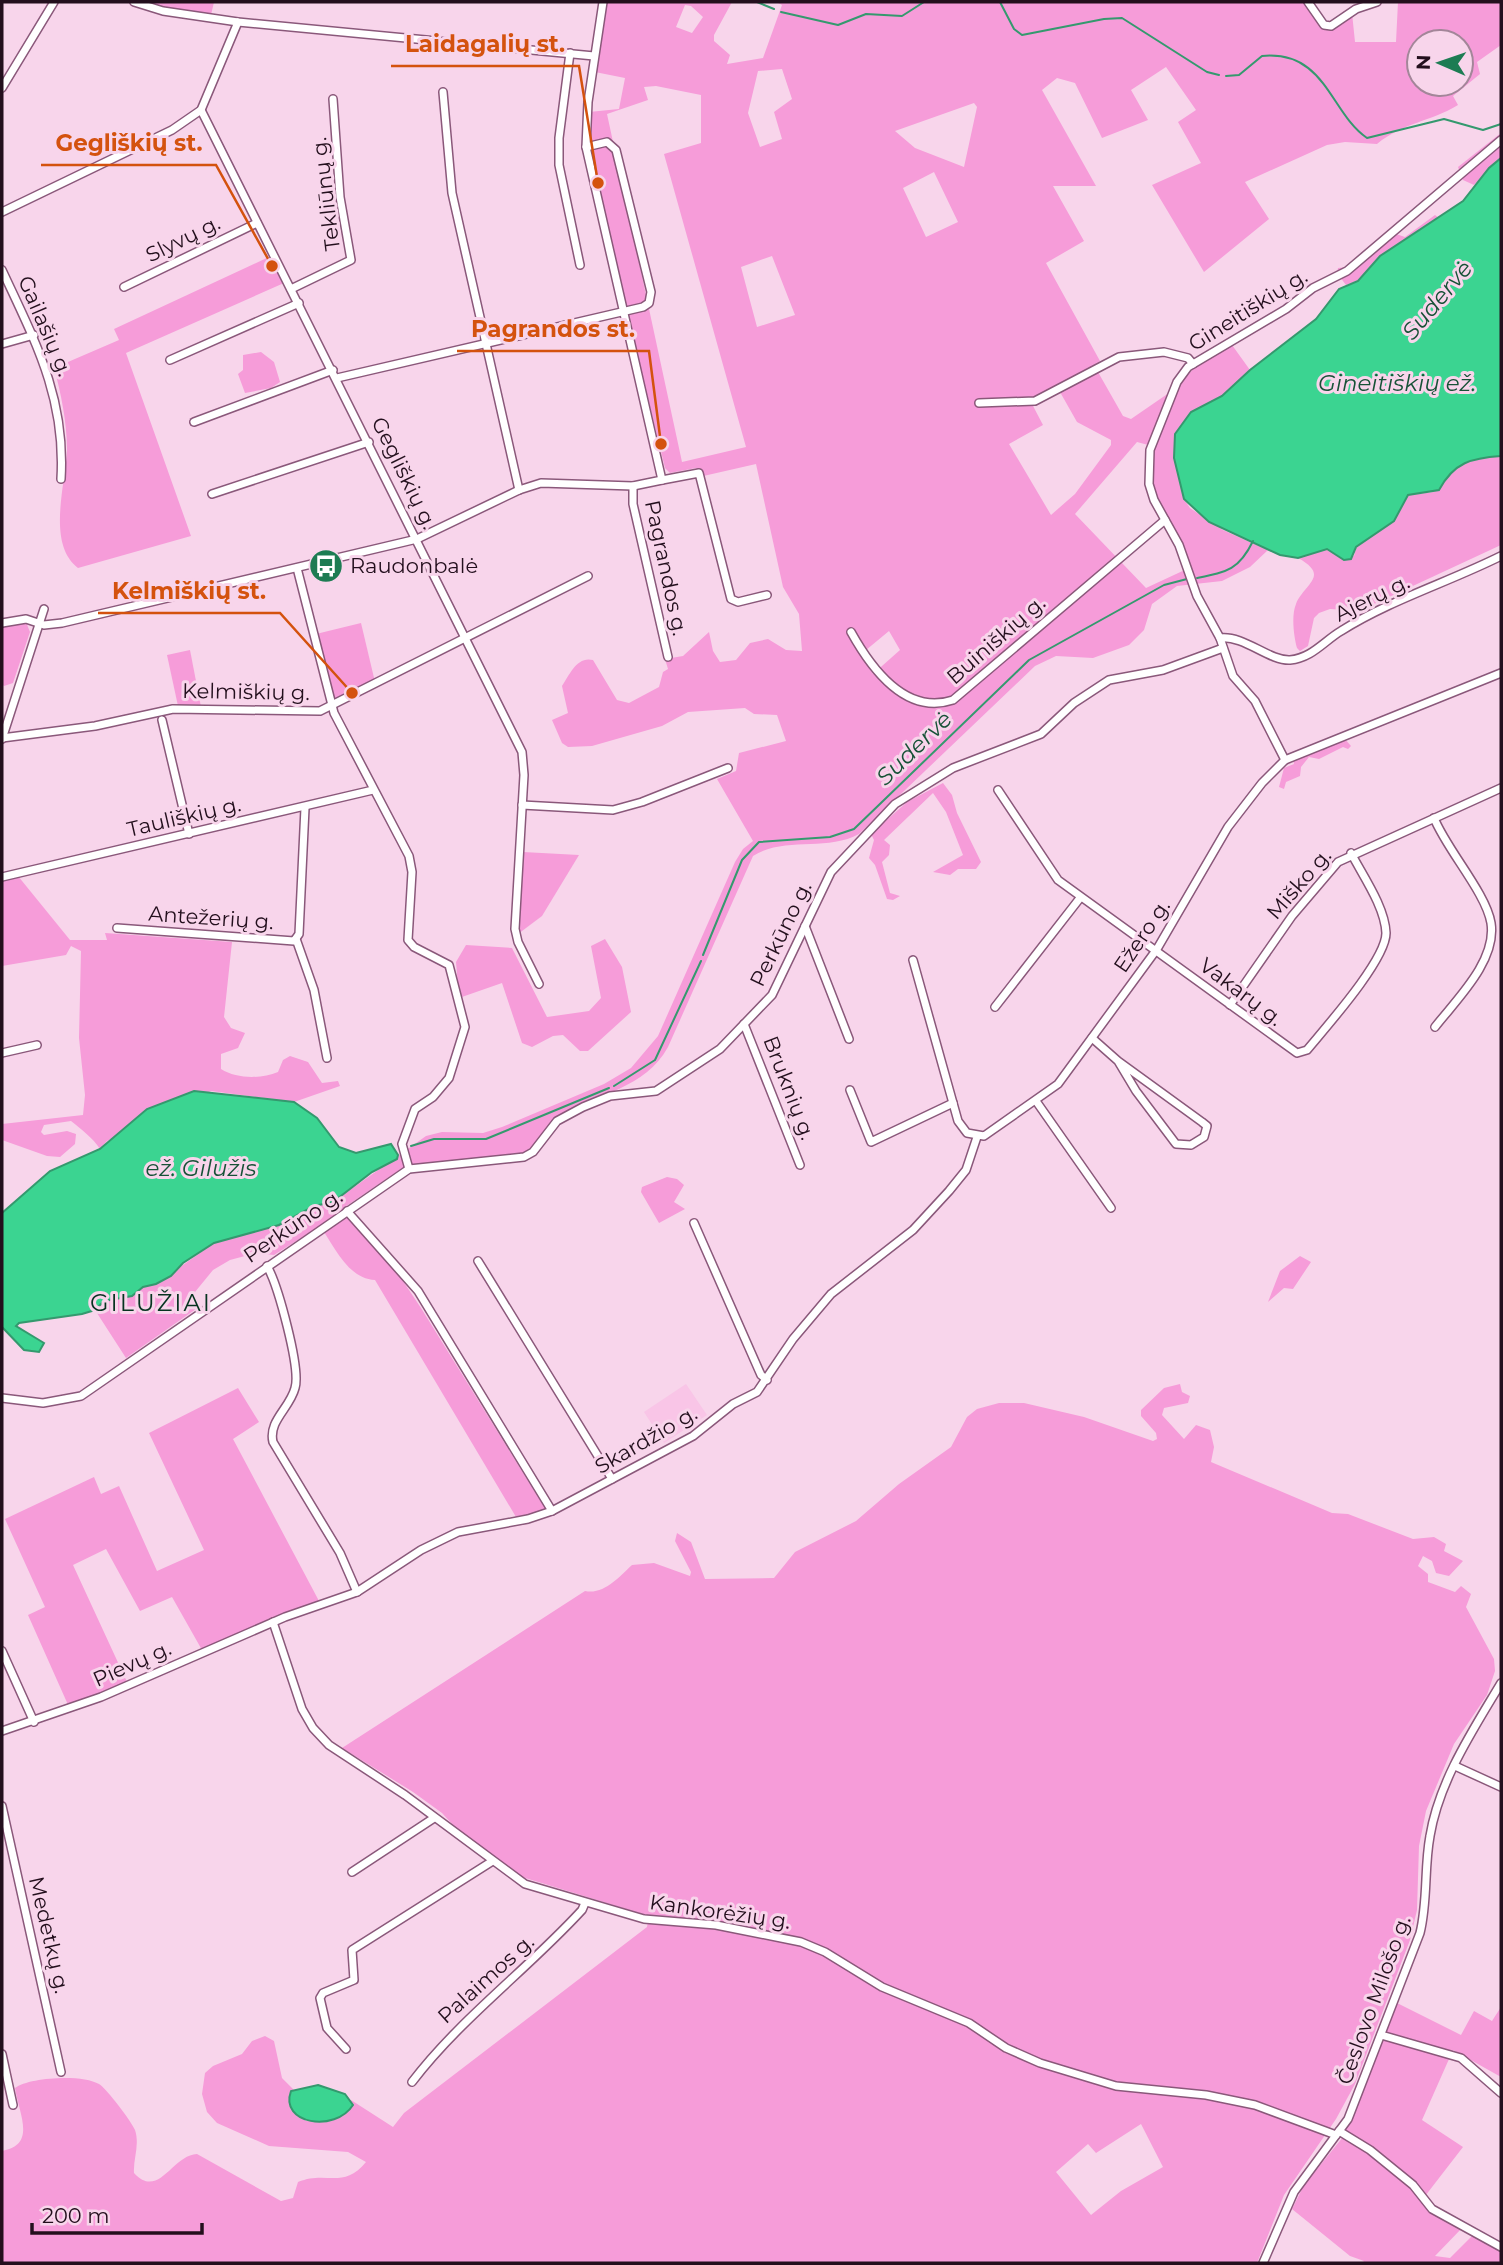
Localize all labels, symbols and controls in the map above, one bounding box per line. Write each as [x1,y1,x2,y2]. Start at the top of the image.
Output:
callout: Laidagalių st. [391,22,579,66]
north arrow [1405,28,1475,98]
text: Laidagalių st. [405,30,565,58]
text: N [1412,54,1435,71]
callout: Gegliškių st. [41,121,216,165]
text: Gegliškių st. [55,129,203,157]
street label: Tekliūnų g. [306,136,345,252]
street label: Slyvų g. [142,210,224,267]
water label: Sudervė [1396,255,1478,345]
street label: Gineitiškių g. [1184,263,1312,356]
street label: Gailašių g. [13,272,78,380]
callout: Pagrandos st. [457,307,649,351]
text: Pagrandos st. [471,315,635,343]
water label: Gineitiškių ež. [1318,369,1476,397]
street label: Gegliškių g. [367,413,442,533]
street label: Pagrandos g. [640,498,693,638]
bus stop icon: Raudonbalė [307,547,345,585]
place label: Raudonbalė [350,553,478,578]
callout: Kelmiškių st. [98,569,280,613]
street label: Ajerų g. [1330,569,1413,626]
text: Kelmiškių st. [112,577,266,605]
street label: Buiniškių g. [941,590,1050,689]
street label: Kelmiškių g. [182,678,310,705]
water label: Sudervė [870,705,958,791]
street label: Tauliškių g. [124,791,243,842]
street label: Miško g. [1261,843,1336,924]
street label: Perkūno g. [744,877,817,990]
street label: Ežero g. [1108,894,1175,977]
street label: Antežerių g. [148,901,275,934]
street label: Vakarų g. [1195,952,1288,1031]
street label: Bruknių g. [758,1032,821,1143]
water label: ež. Gilužis [145,1154,257,1182]
street label: Perkūno g. [239,1183,347,1268]
district label: GILUŽIAI [90,1288,212,1317]
street label: Skardžio g. [590,1400,701,1479]
street label: Pievų g. [89,1635,175,1692]
street label: Medetkų g. [24,1874,75,1996]
street label: Kankorėžių g. [648,1889,792,1934]
street label: Česlovo Milošo g. [1331,1912,1416,2088]
street label: Palaimos g. [432,1929,539,2028]
scale bar [32,2192,201,2236]
text: 200 m [42,2203,109,2228]

